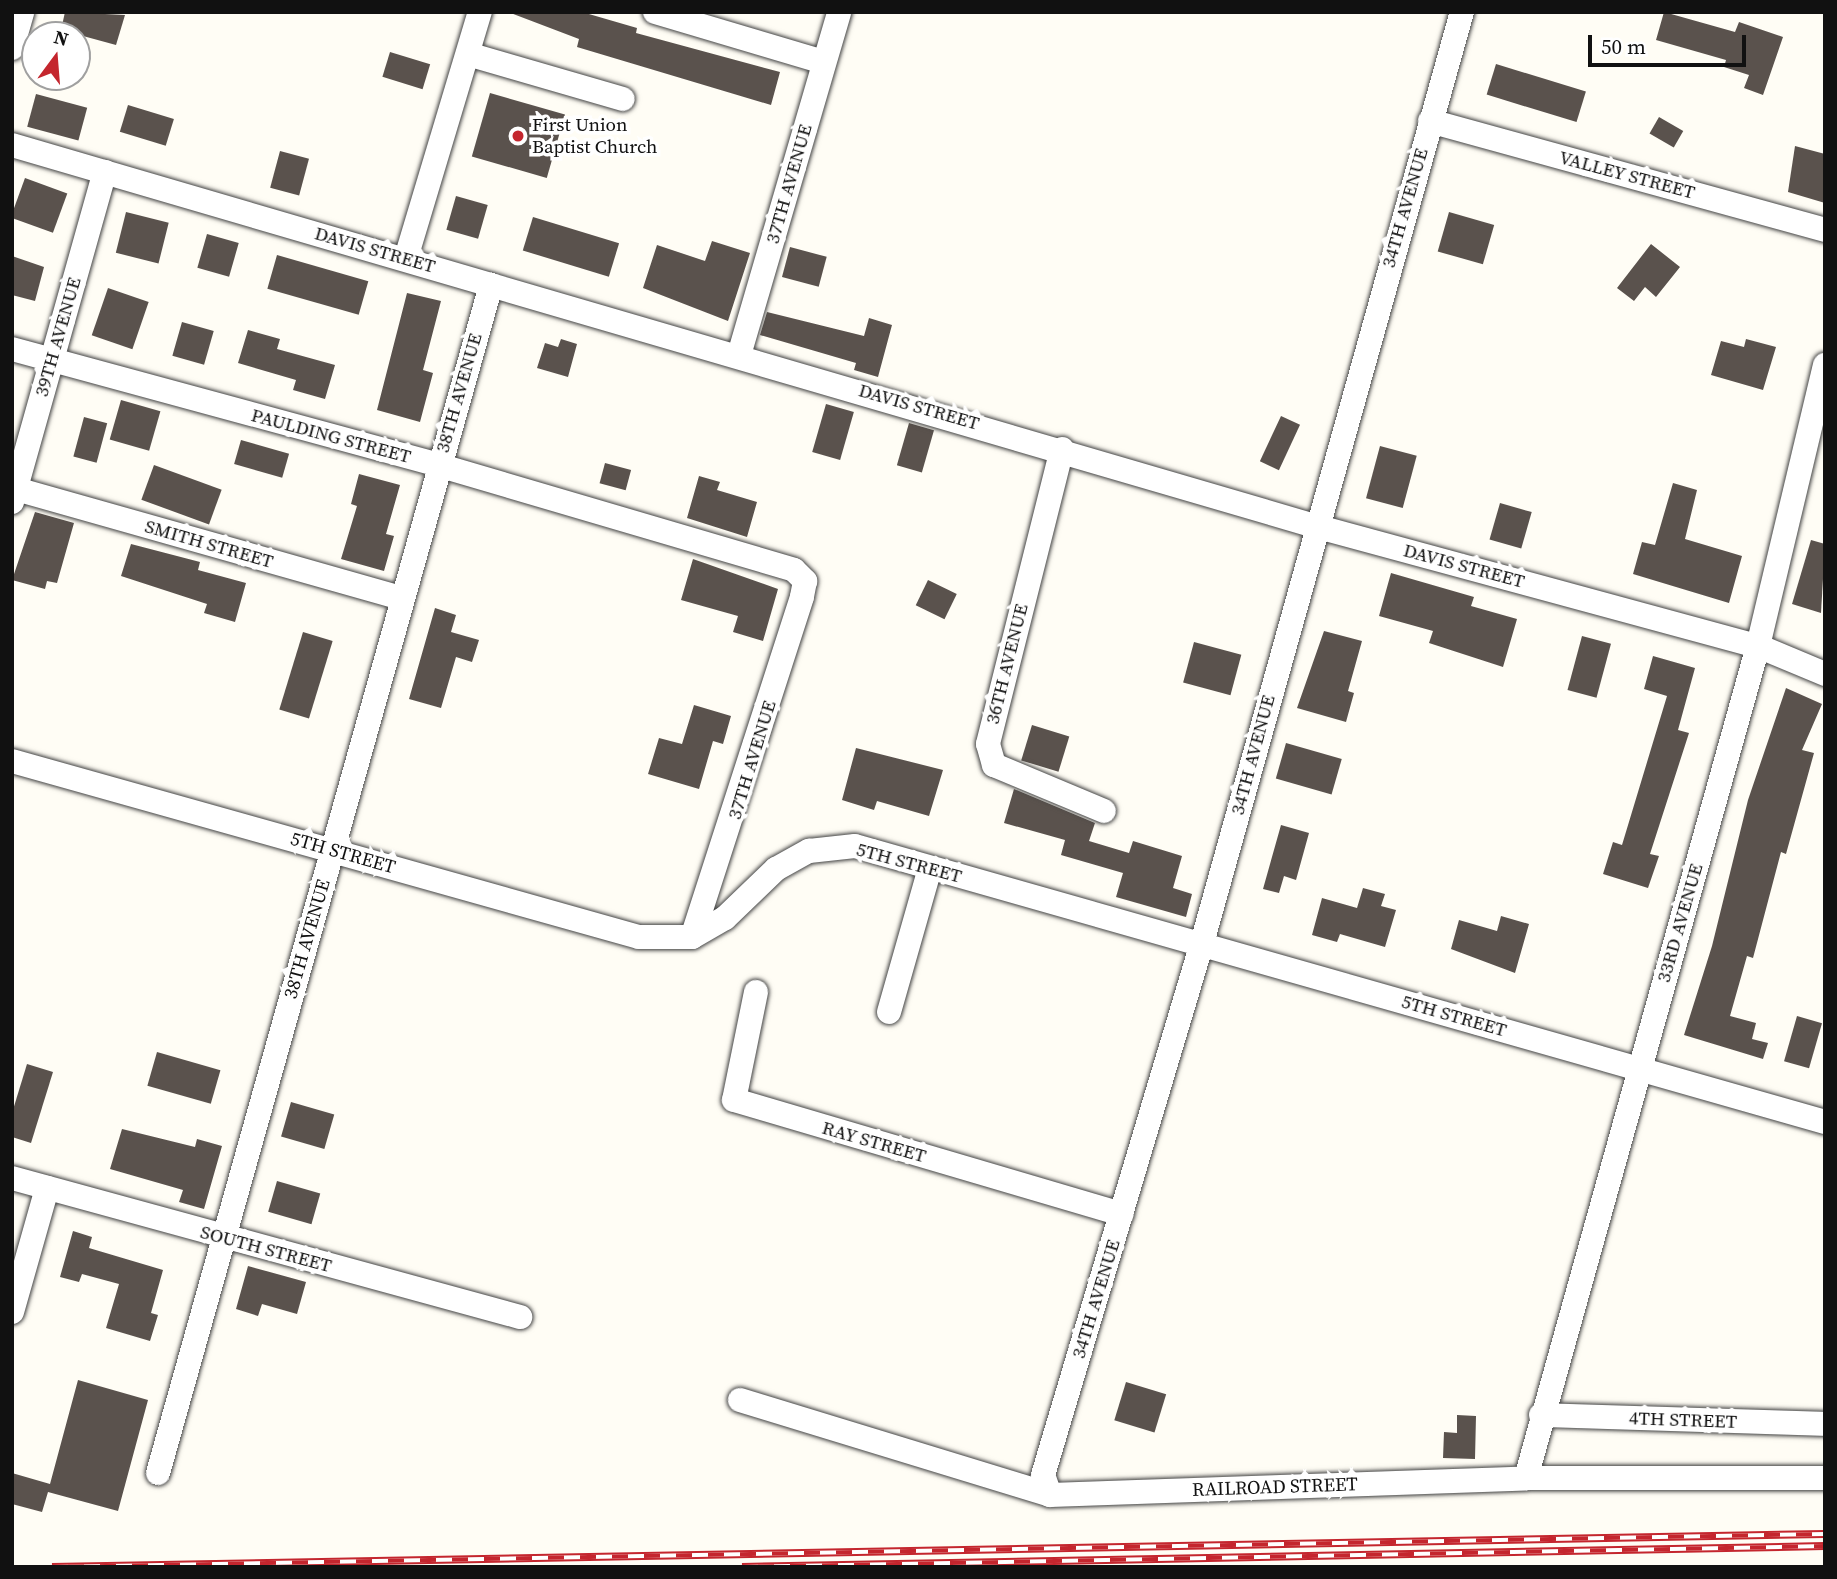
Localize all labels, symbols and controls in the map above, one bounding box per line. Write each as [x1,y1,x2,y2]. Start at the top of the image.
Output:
north arrow [21,21,91,91]
scale bar [1592,21,1750,65]
text: N [51,23,71,52]
text: 50 m [1601,32,1646,61]
place label: First Union Baptist Church [532,114,658,158]
street label: 37TH AVENUE [761,122,817,246]
marker: First Union Baptist Church [510,128,526,144]
street label: 34TH AVENUE [1377,146,1433,270]
street label: VALLEY STREET [1556,146,1698,204]
street label: DAVIS STREET [312,222,438,278]
street label: 39TH AVENUE [30,275,86,399]
street label: 38TH AVENUE [431,331,487,455]
street label: DAVIS STREET [856,379,982,435]
street label: PAULDING STREET [249,404,413,468]
street label: SMITH STREET [142,515,276,573]
street label: DAVIS STREET [1401,539,1527,593]
street label: 36TH AVENUE [981,601,1033,727]
street label: 34TH AVENUE [1226,693,1280,817]
street label: 37TH AVENUE [723,698,781,822]
street label: 5TH STREET [288,827,398,879]
street label: 5TH STREET [854,838,964,888]
street label: 33RD AVENUE [1652,861,1708,985]
street label: 38TH AVENUE [279,877,335,1001]
street label: 5TH STREET [1399,990,1509,1042]
street label: RAY STREET [819,1116,929,1168]
street label: SOUTH STREET [198,1221,334,1277]
street label: 34TH AVENUE [1067,1237,1125,1361]
street label: 4TH STREET [1629,1407,1737,1433]
street label: RAILROAD STREET [1192,1473,1358,1501]

